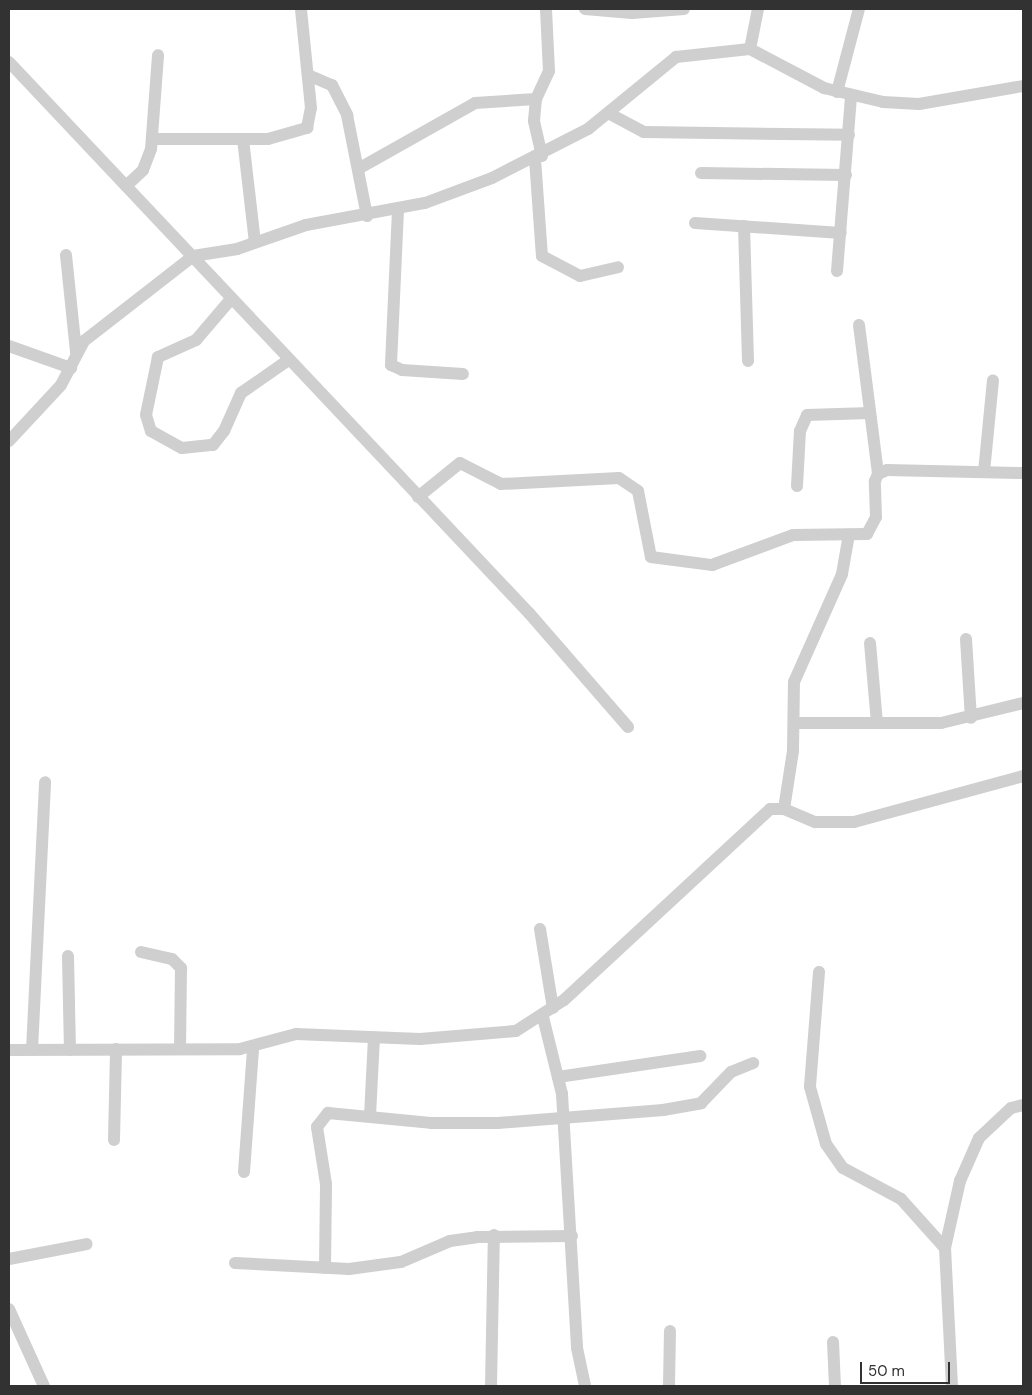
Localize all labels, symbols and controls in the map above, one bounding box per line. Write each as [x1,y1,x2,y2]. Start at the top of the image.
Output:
scale bar [862,1352,952,1384]
text: 50 m [868,1361,905,1381]

